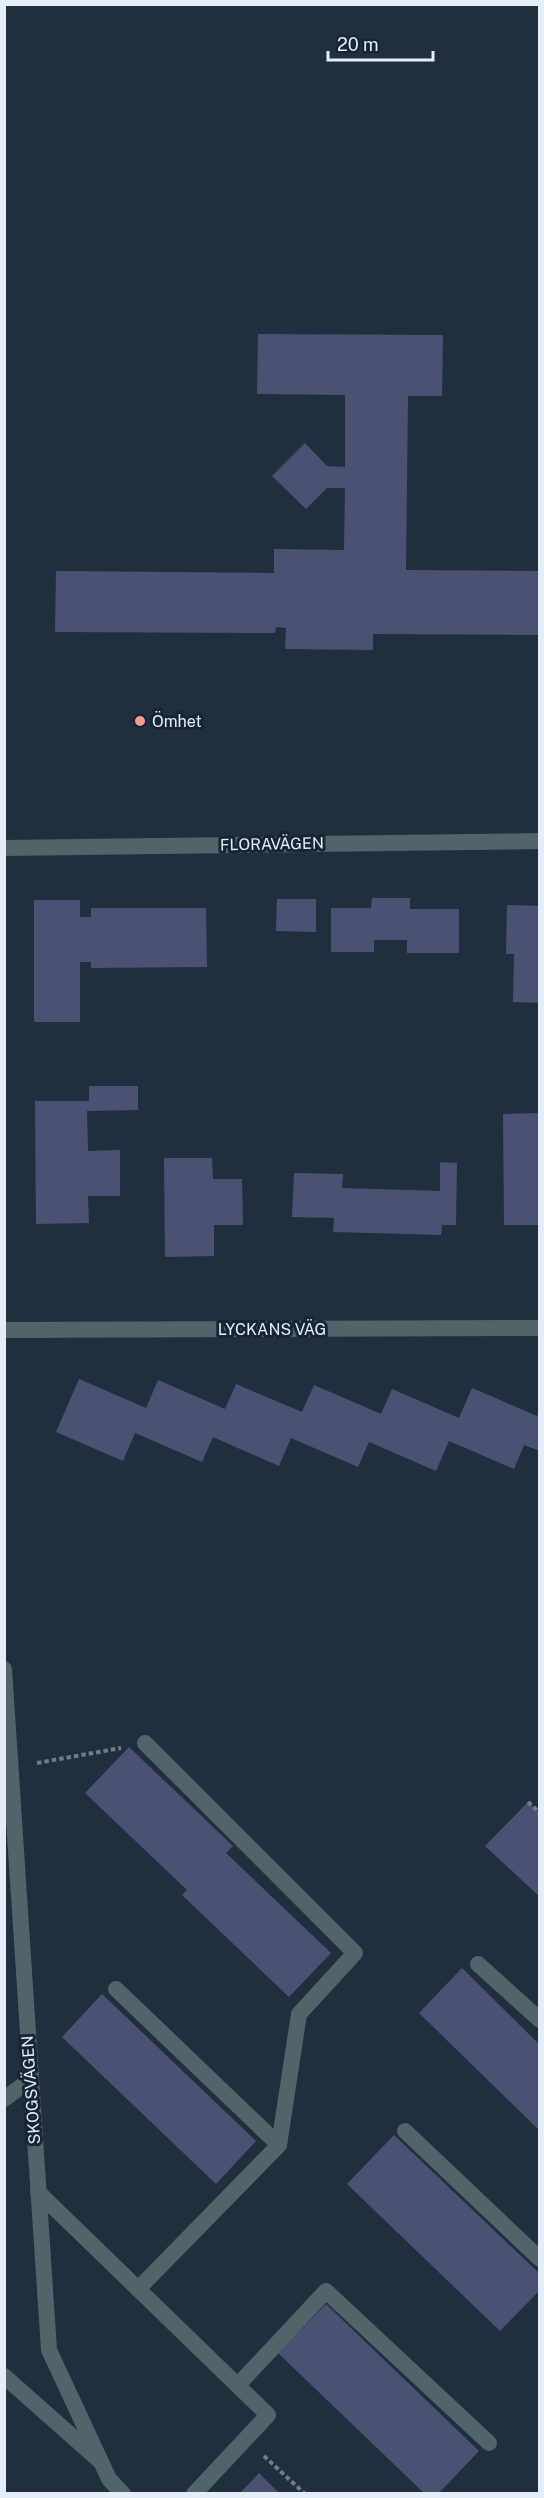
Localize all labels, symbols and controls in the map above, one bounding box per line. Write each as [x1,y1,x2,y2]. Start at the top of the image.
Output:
scale bar [328,24,433,62]
text: 20 m [337,34,379,55]
place label: Ömhet [152,711,202,731]
marker: Ömhet [133,714,147,728]
street label: FLORAVÄGEN [220,833,324,854]
street label: LYCKANS VÄG [218,1319,326,1339]
street label: SKOGSVÄGEN [17,2035,44,2145]

